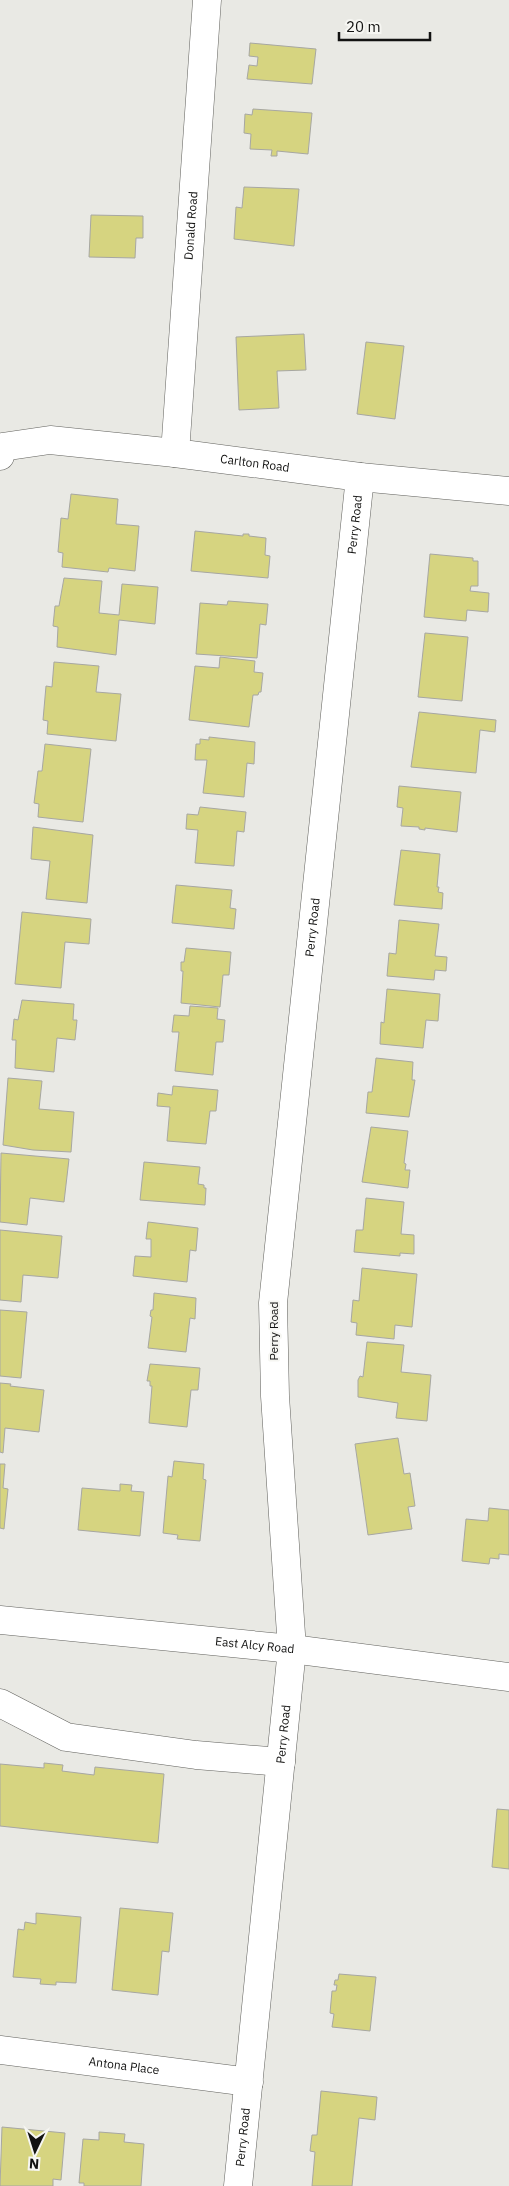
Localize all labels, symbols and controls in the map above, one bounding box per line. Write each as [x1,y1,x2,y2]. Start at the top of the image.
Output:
scale bar [339,10,430,42]
text: 20 m [346,17,381,36]
street label: Donald Road [181,191,200,260]
street label: Carlton Road [219,451,291,475]
street label: Perry Road [344,494,365,555]
street label: Perry Road [302,897,323,957]
street label: Perry Road [266,1302,281,1360]
street label: East Alcy Road [214,1633,295,1656]
street label: Perry Road [273,1704,293,1764]
street label: Antona Place [88,2053,161,2077]
street label: Perry Road [232,2107,253,2167]
north arrow [10,2126,60,2176]
text: N [28,2155,40,2173]

